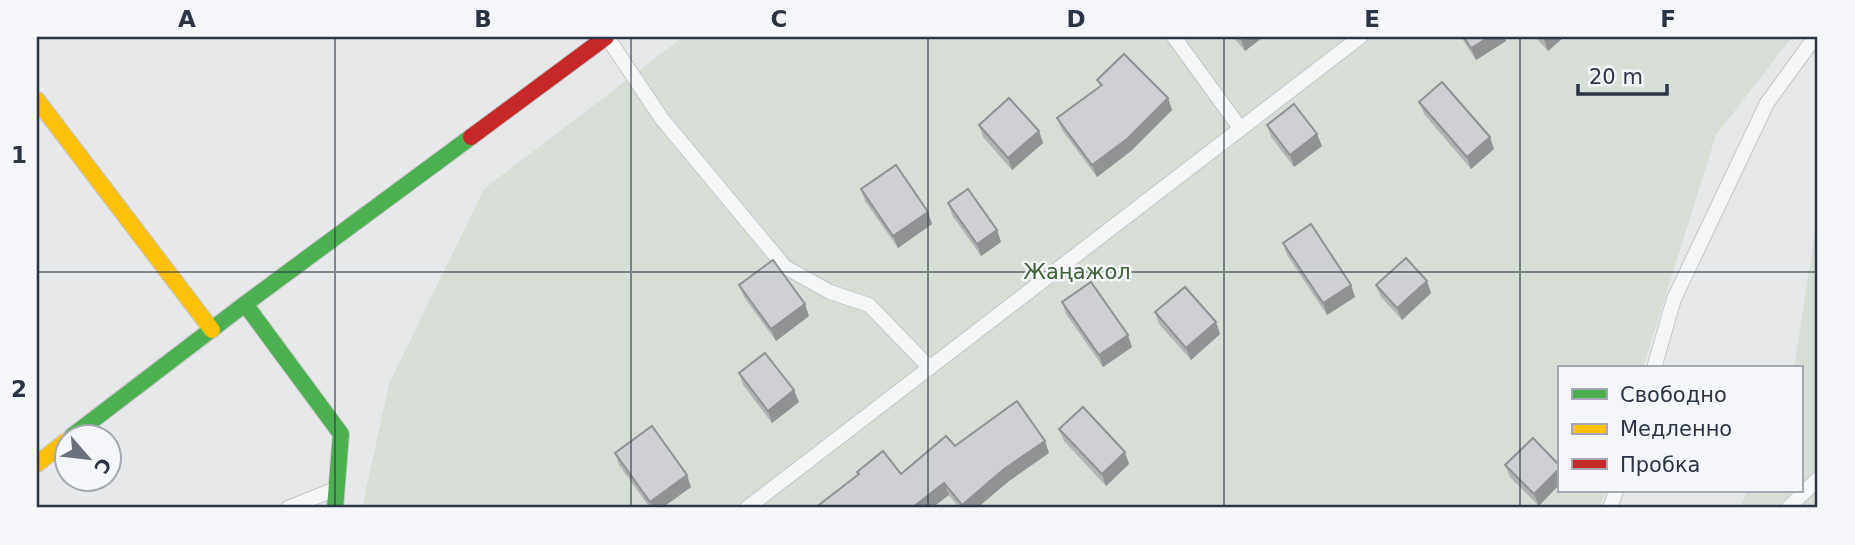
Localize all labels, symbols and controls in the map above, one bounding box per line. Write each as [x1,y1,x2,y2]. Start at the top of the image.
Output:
text: A [178,6,196,32]
text: B [474,6,492,32]
text: C [771,6,787,32]
text: D [1066,6,1086,32]
text: E [1364,6,1380,32]
text: F [1660,6,1676,32]
scale bar [1578,52,1668,96]
text: 20 m [1589,65,1643,89]
text: 1 [11,142,27,168]
park label: Жаңажол [1023,260,1131,284]
legend [1558,366,1802,492]
text: 2 [11,376,27,402]
text: Свободно [1620,383,1727,407]
text: Медленно [1620,417,1732,441]
north arrow [52,422,122,492]
text: Пробка [1620,453,1700,477]
text: С [90,455,116,477]

